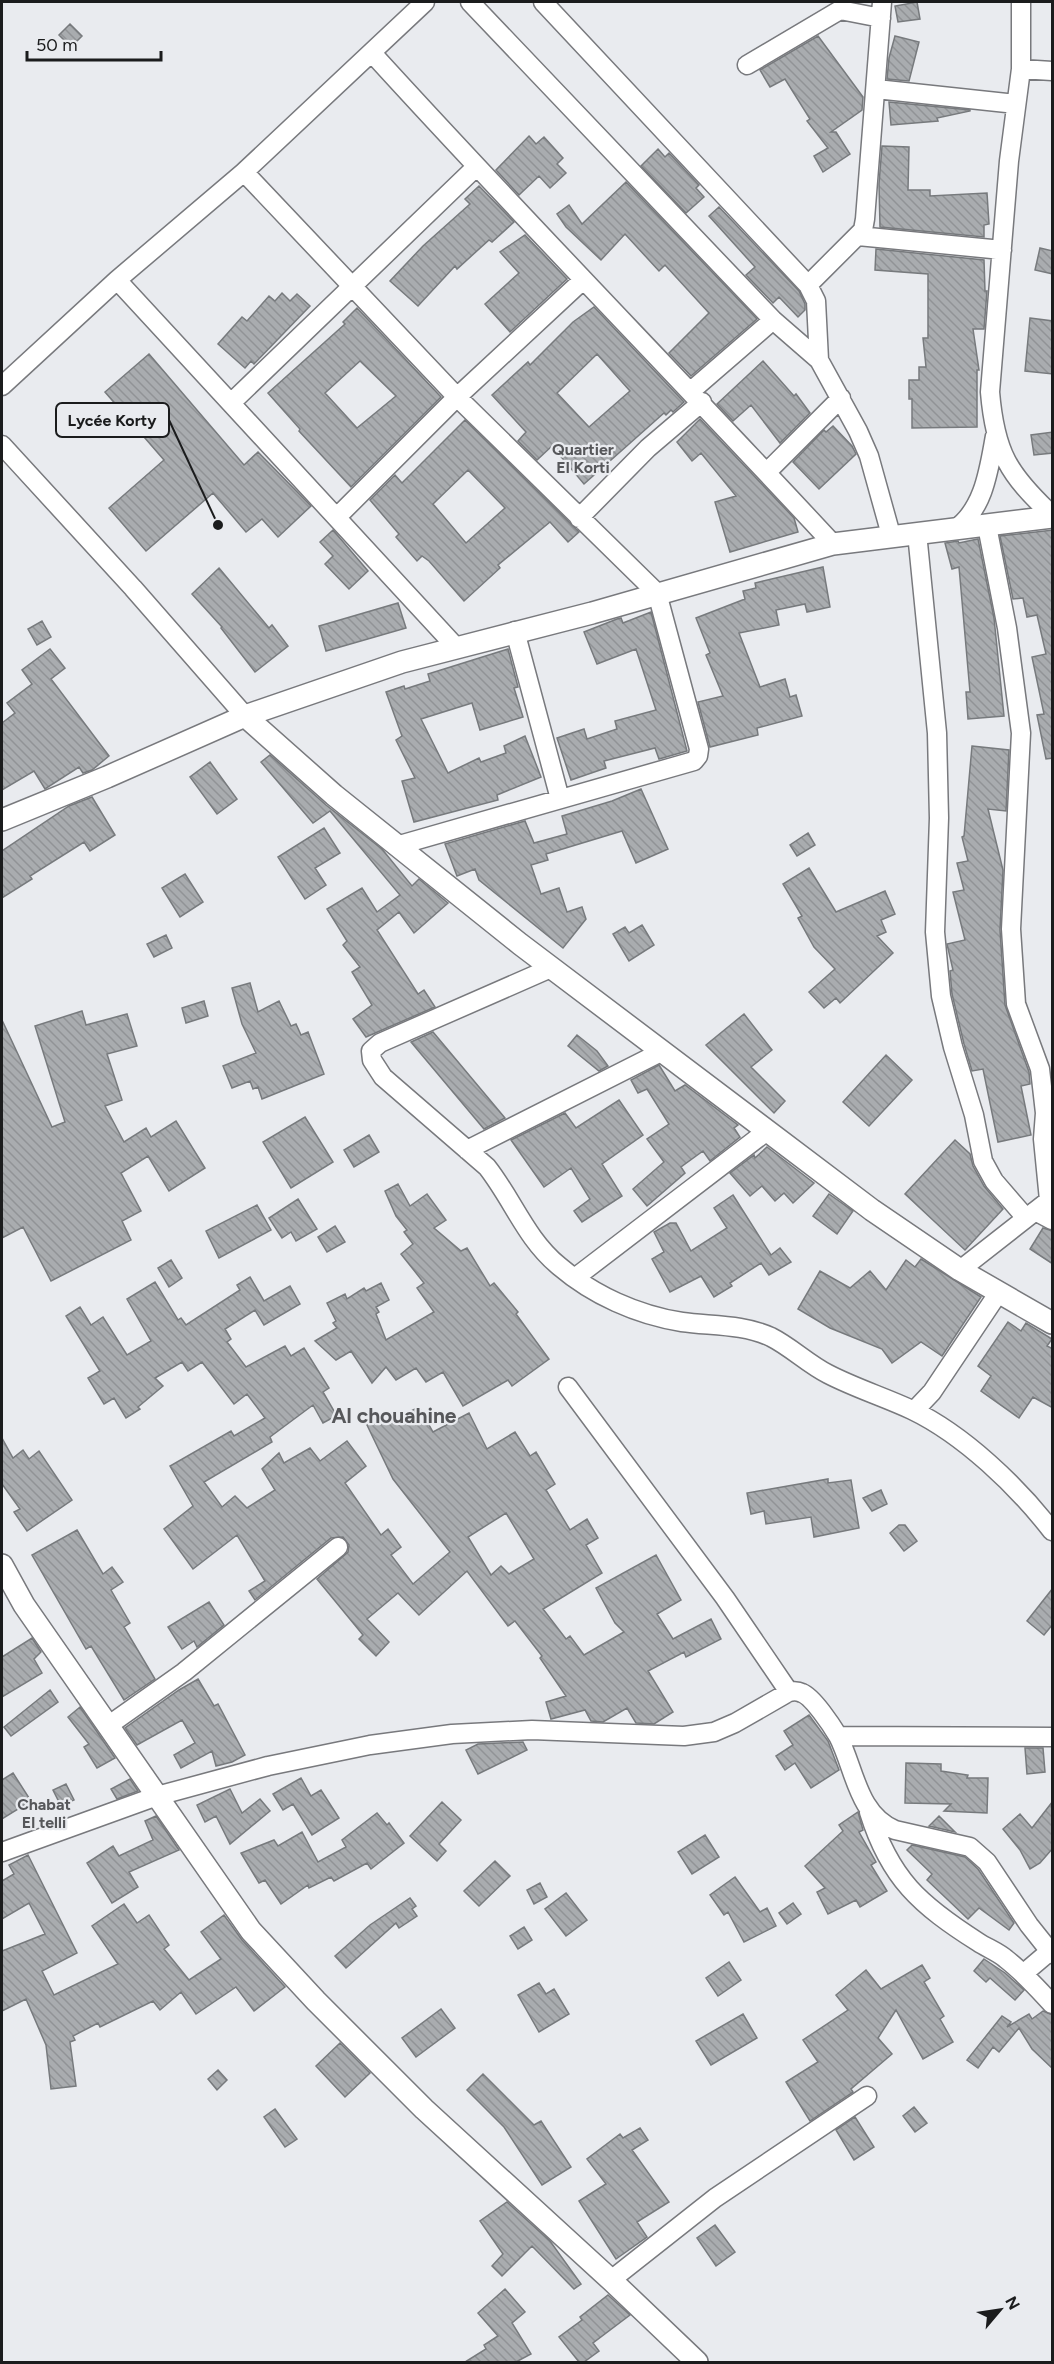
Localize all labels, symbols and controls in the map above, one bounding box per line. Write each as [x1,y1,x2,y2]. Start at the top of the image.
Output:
scale bar [27,24,160,62]
text: 50 m [36,34,78,56]
callout: Lycée Korty [56,403,169,437]
text: Lycée Korty [68,411,157,430]
district label: Quartier El Korti [552,440,614,477]
district label: Al chouahine [332,1403,457,1428]
district label: Chabat El telli [17,1795,71,1832]
north arrow [970,2280,1030,2340]
text: N [1001,2293,1024,2313]

